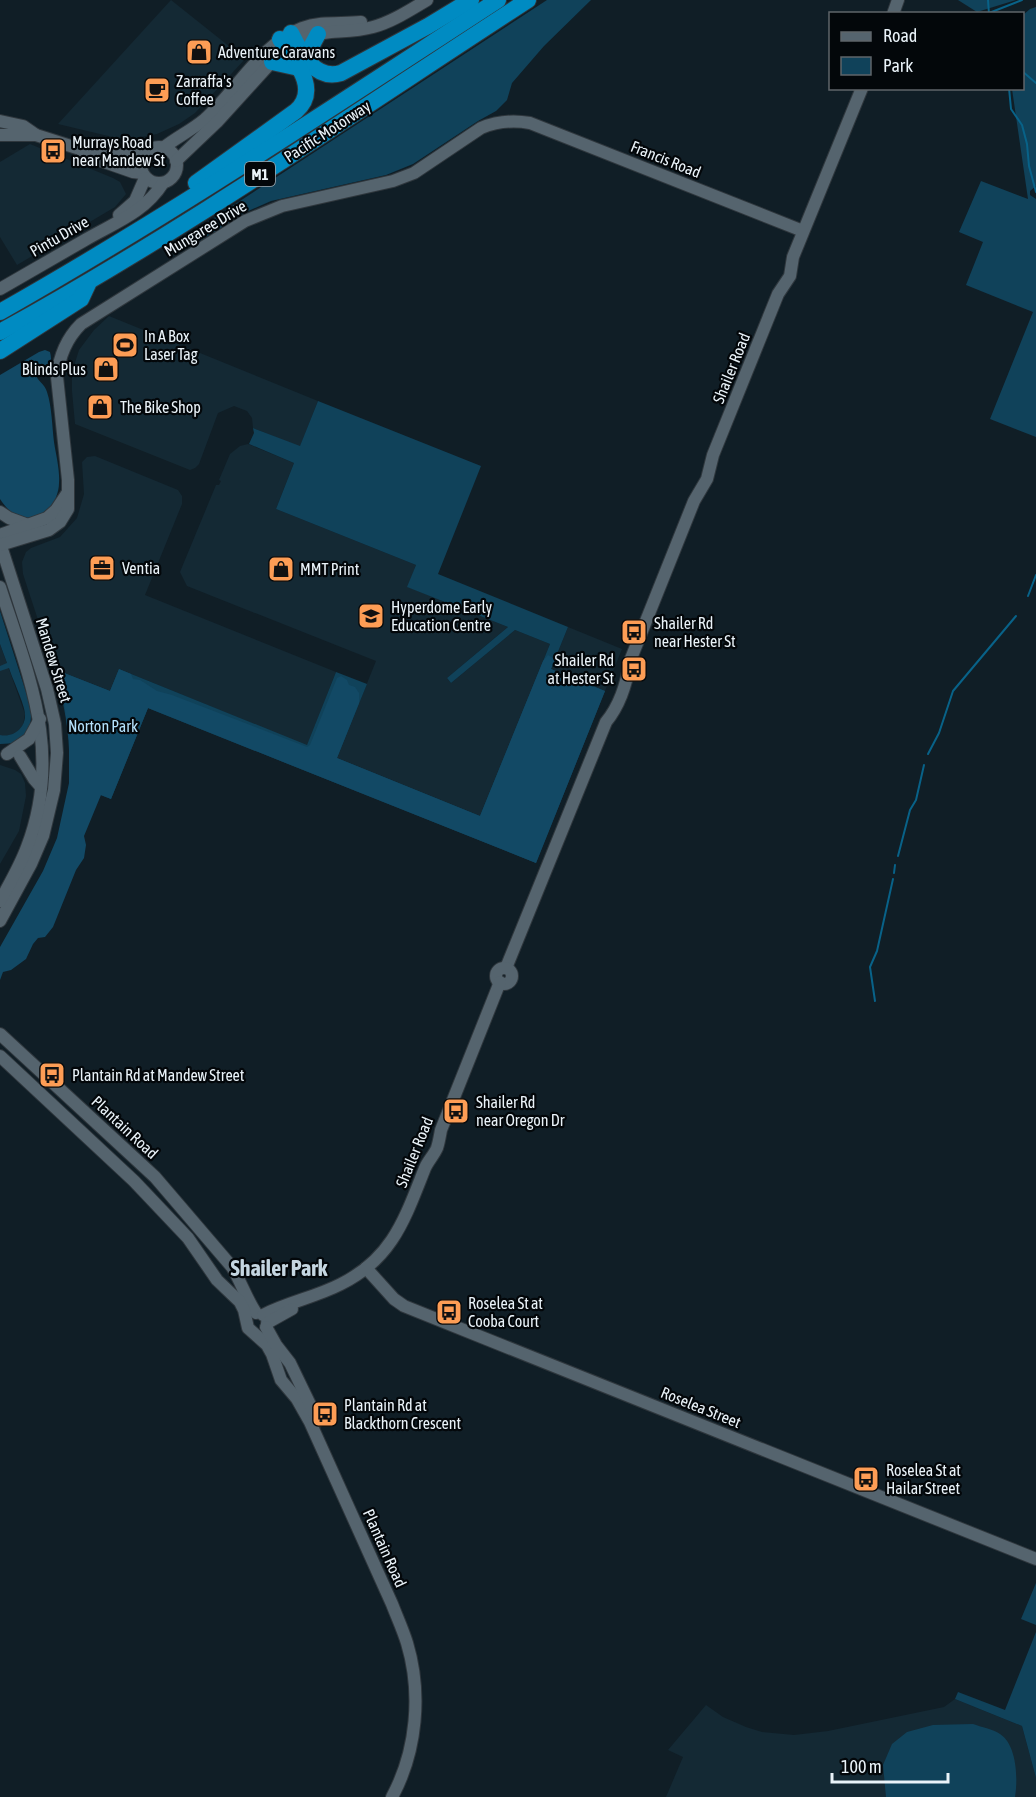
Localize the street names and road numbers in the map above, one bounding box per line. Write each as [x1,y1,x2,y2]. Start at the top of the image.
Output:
street label: Pacific Motorway [281,96,374,166]
street label: Francis Road [628,137,704,181]
road number: M1 [245,162,275,186]
street label: Mungaree Drive [161,196,250,260]
street label: Pintu Drive [27,212,91,260]
street label: Shailer Road [709,330,753,406]
street label: Mandew Street [33,616,76,705]
street label: Plantain Road [88,1092,162,1162]
street label: Shailer Road [392,1114,436,1190]
street label: Roselea Street [658,1383,744,1431]
street label: Plantain Road [360,1506,410,1590]

